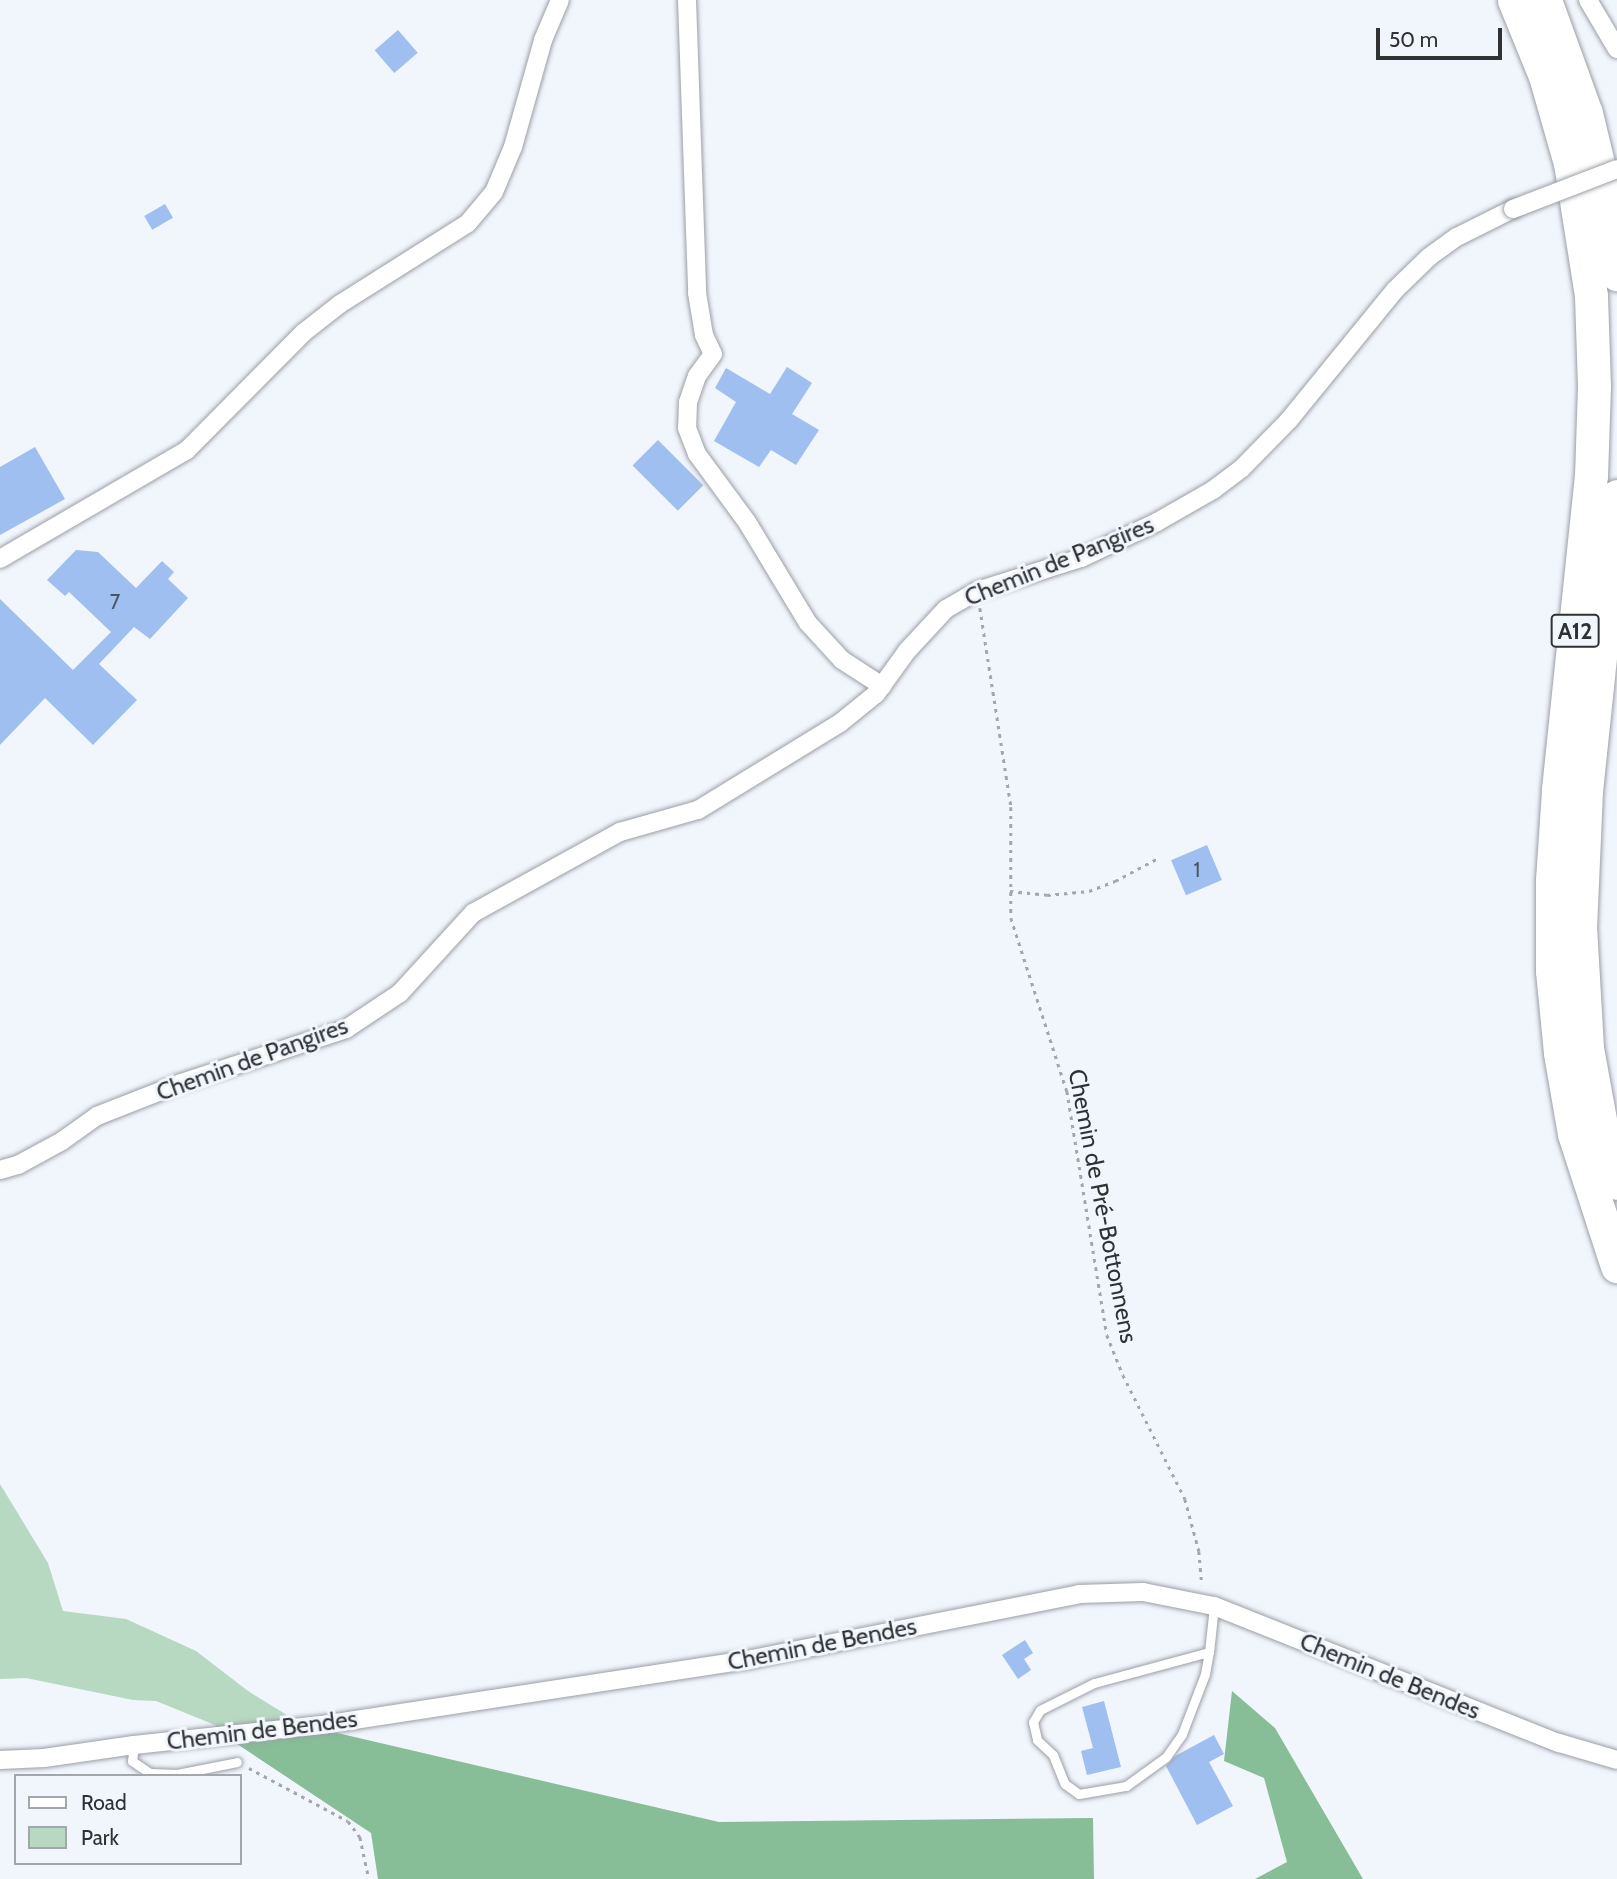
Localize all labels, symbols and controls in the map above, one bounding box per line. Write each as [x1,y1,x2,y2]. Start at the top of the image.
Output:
scale bar [1379,14,1505,58]
text: 50 m [1389,27,1438,52]
street label: Chemin de Pangires [960,510,1158,612]
house number: 7 [110,589,120,615]
road number: A12 [1550,611,1600,650]
house number: 1 [1194,857,1200,883]
street label: Chemin de Pangires [152,1011,352,1107]
street label: Chemin de Pré-Bottonnens [1062,1067,1144,1345]
street label: Chemin de Bendes [725,1612,919,1676]
street label: Chemin de Bendes [1296,1627,1484,1725]
street label: Chemin de Bendes [165,1704,359,1756]
legend [14,1774,242,1865]
text: Road [81,1790,127,1815]
text: Park [81,1825,119,1850]

